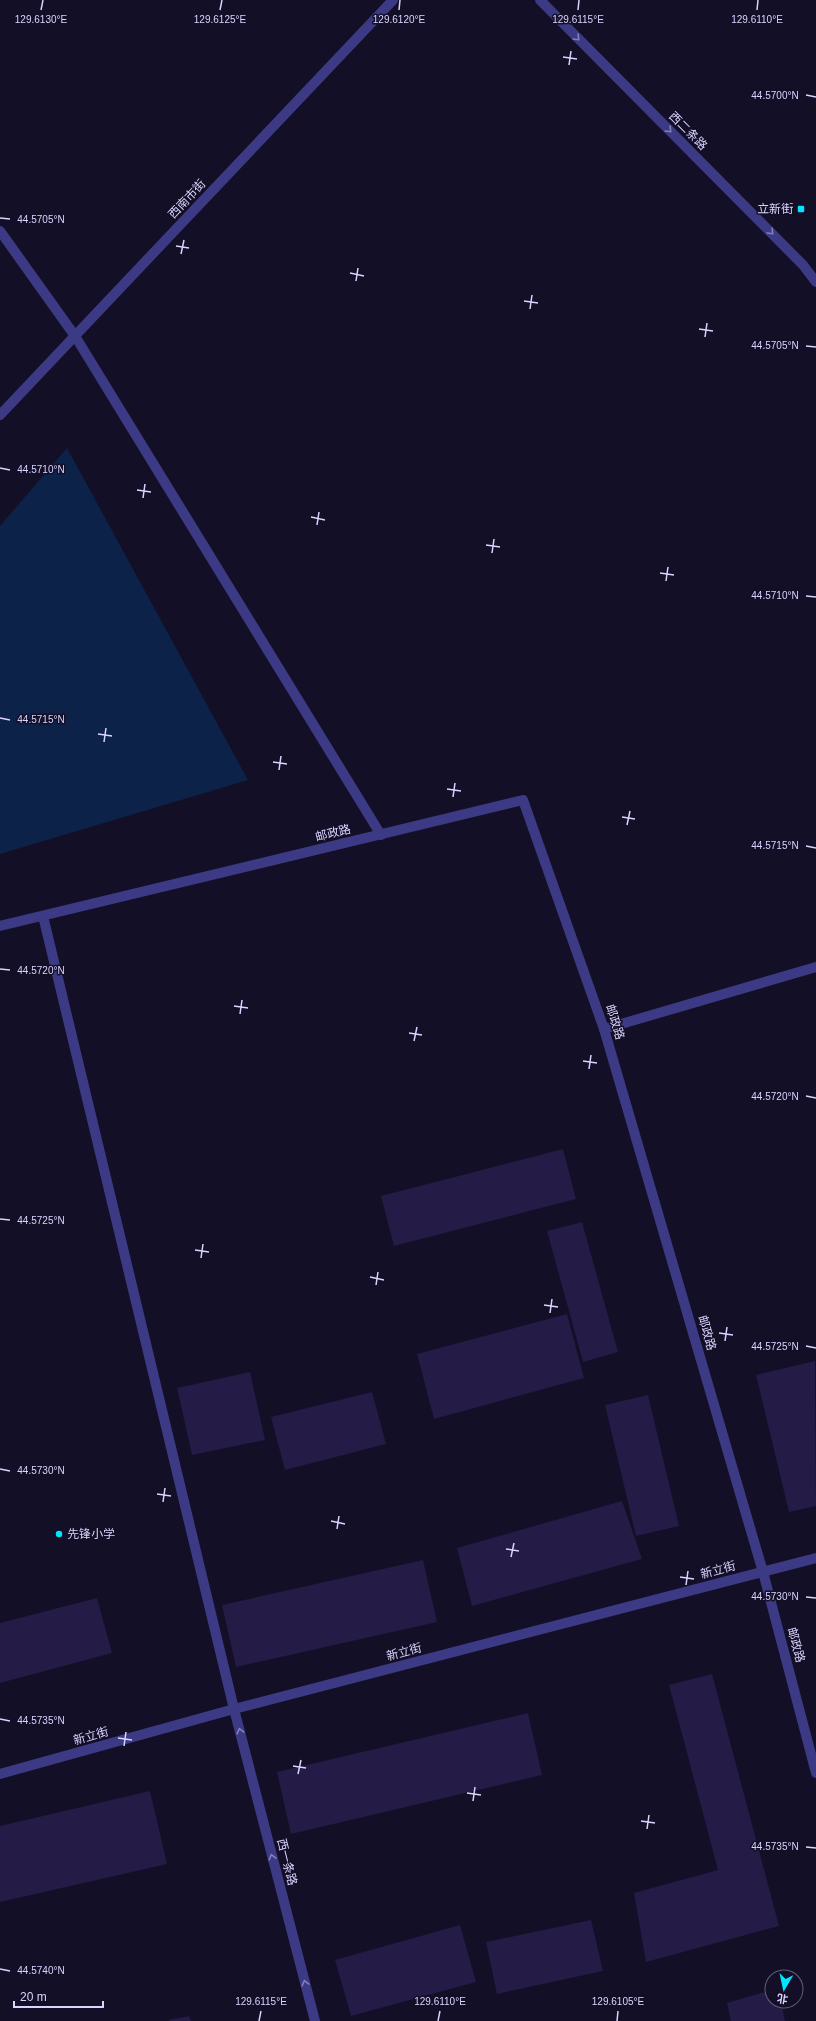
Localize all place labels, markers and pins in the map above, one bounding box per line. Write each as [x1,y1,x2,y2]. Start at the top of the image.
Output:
place label: 立新街 [757,202,793,216]
marker: 立新街 [796,204,806,214]
place label: 先锋小学 [67,1527,115,1541]
marker: 先锋小学 [54,1529,64,1539]

